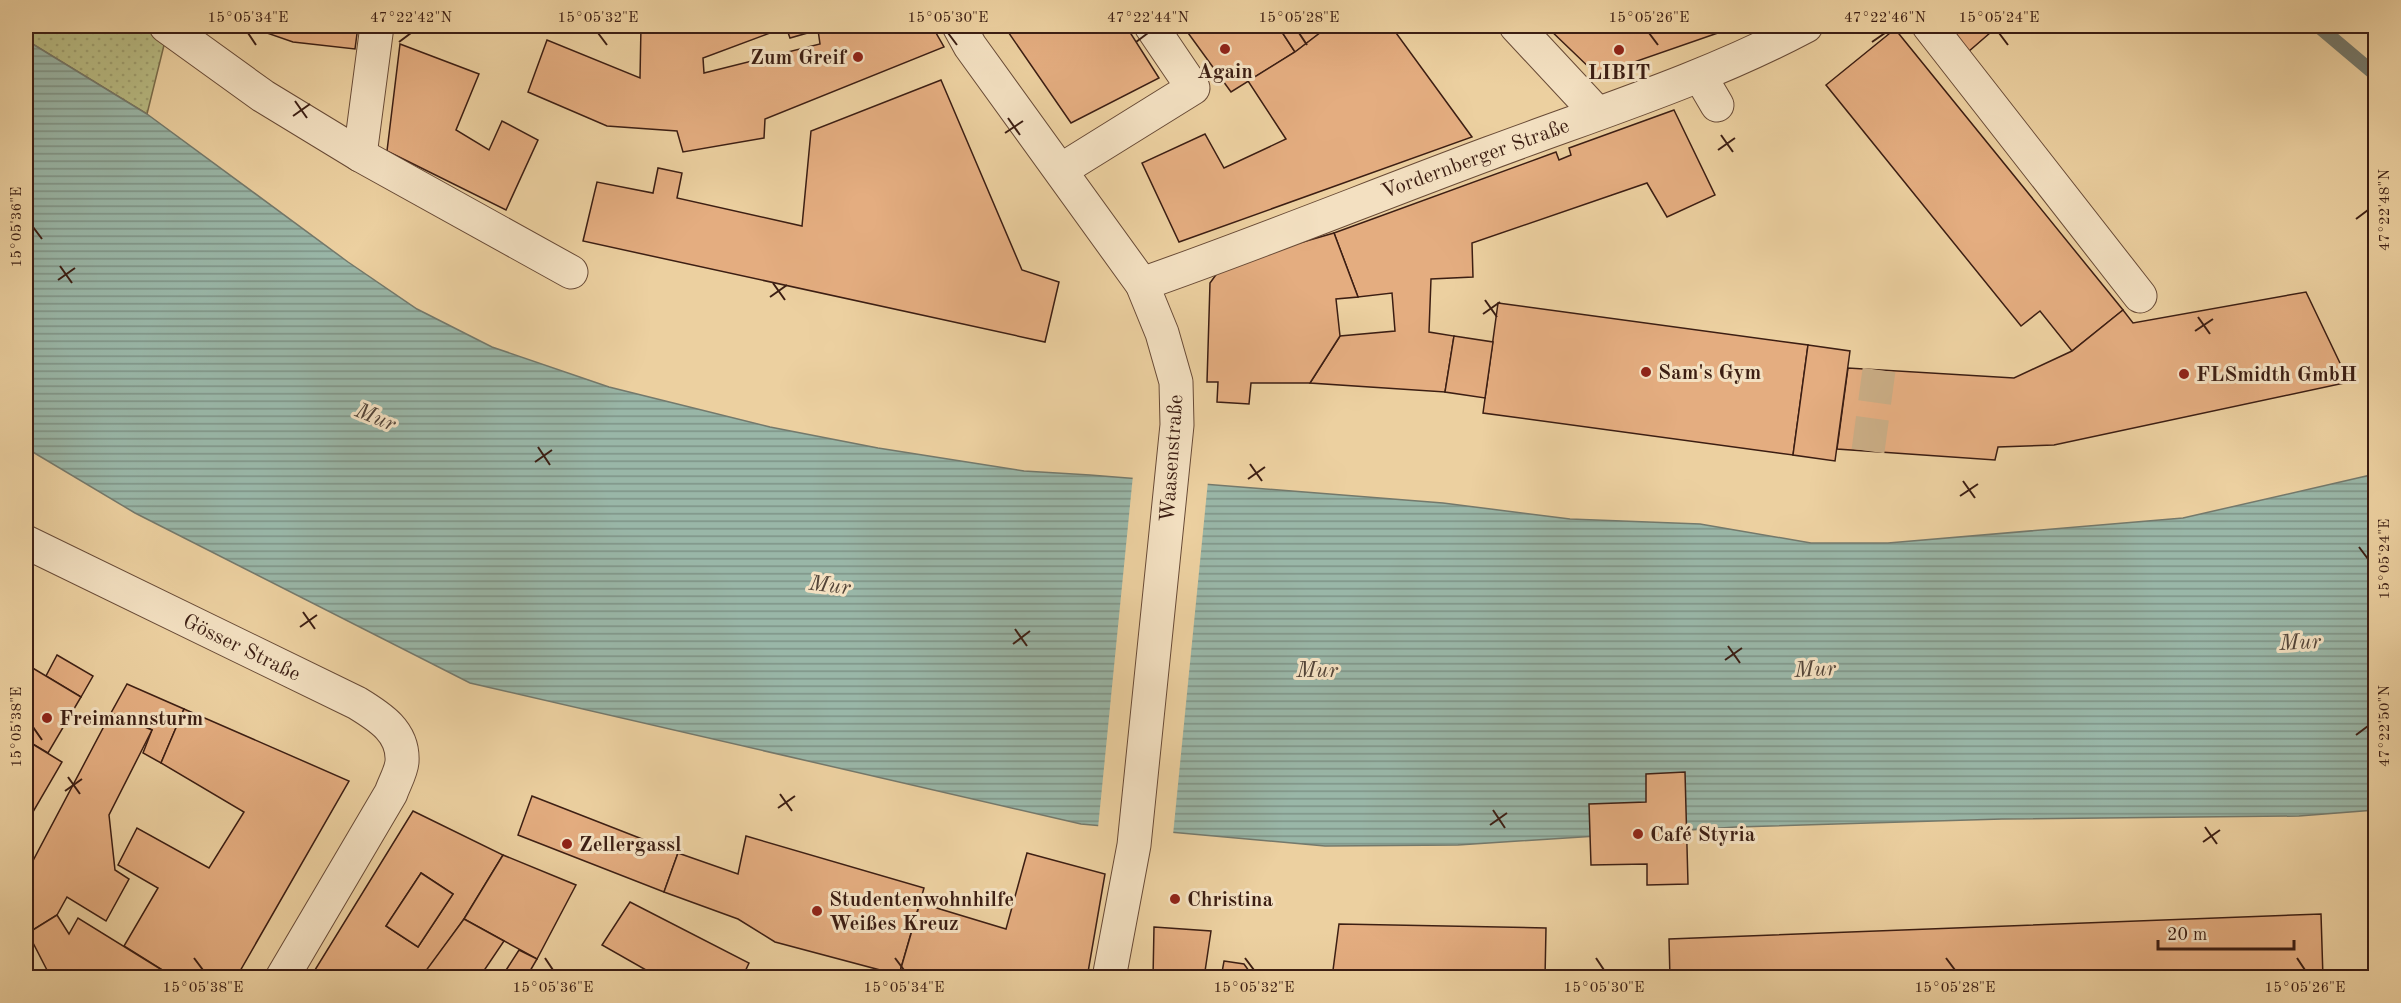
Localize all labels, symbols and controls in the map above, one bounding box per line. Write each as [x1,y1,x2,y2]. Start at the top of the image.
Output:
text: 15°05'34"E [208,11,288,26]
text: 47°22'42"N [370,11,452,26]
text: 15°05'32"E [558,11,638,26]
text: 15°05'30"E [908,11,988,26]
text: 47°22'44"N [1107,11,1189,26]
text: 15°05'28"E [1259,11,1339,26]
text: 15°05'26"E [1609,11,1689,26]
text: 47°22'46"N [1844,11,1926,26]
text: 15°05'24"E [1959,11,2039,26]
marker: Again [1218,42,1232,56]
marker: LIBIT [1612,43,1626,57]
place label: Zum Greif [750,48,848,69]
marker: Zum Greif [851,50,865,64]
place label: Again [1197,62,1253,83]
place label: LIBIT [1588,63,1650,84]
street label: Vordernberger Straße [1379,116,1572,203]
text: 47°22'48"N [2378,169,2393,251]
text: 15°05'36"E [10,187,25,267]
place label: Sam's Gym [1658,363,1762,384]
marker: Sam's Gym [1639,365,1653,379]
place label: FLSmidth GmbH [2196,365,2357,386]
marker: FLSmidth GmbH [2177,367,2191,381]
street label: Waasenstraße [1158,394,1187,523]
water label: Mur [351,399,399,436]
text: 15°05'24"E [2378,519,2393,599]
water label: Mur [807,572,852,600]
street label: Gösser Straße [179,611,303,686]
water label: Mur [2278,631,2322,655]
water label: Mur [1793,658,1837,682]
water label: Mur [1295,660,1338,682]
text: 47°22'50"N [2378,685,2393,767]
text: 15°05'38"E [10,687,25,767]
place label: Freimannsturm [59,709,203,730]
marker: Freimannsturm [40,711,54,725]
place label: Café Styria [1650,825,1756,846]
marker: Café Styria [1631,827,1645,841]
place label: Zellergassl [579,835,681,856]
marker: Zellergassl [560,837,574,851]
place label: Studentenwohnhilfe Weißes Kreuz [829,890,1014,935]
place label: Christina [1187,890,1274,911]
marker: Christina [1168,892,1182,906]
marker: Studentenwohnhilfe Weißes Kreuz [810,904,824,918]
scale bar [2158,913,2294,951]
text: 20 m [2167,926,2207,944]
text: 15°05'38"E [163,981,243,996]
text: 15°05'36"E [513,981,593,996]
text: 15°05'34"E [864,981,944,996]
text: 15°05'32"E [1214,981,1294,996]
text: 15°05'30"E [1564,981,1644,996]
text: 15°05'28"E [1915,981,1995,996]
text: 15°05'26"E [2265,981,2345,996]

